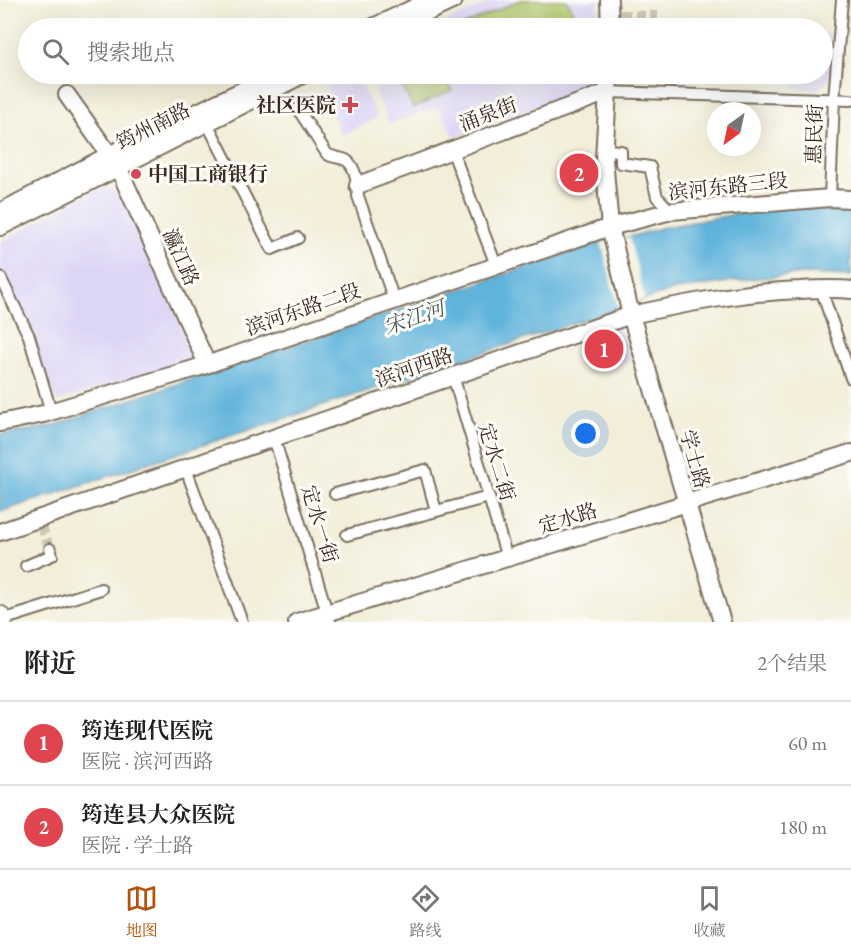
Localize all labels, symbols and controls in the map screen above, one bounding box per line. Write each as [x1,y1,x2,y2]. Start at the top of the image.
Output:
search box [18,18,833,84]
icon: search [39,35,72,68]
text: 搜索地点 [87,38,175,67]
street label: 涌泉街 [455,91,521,137]
place label: 社区医院 [256,92,336,118]
street label: 筠州南路 [111,96,195,156]
marker: 社区医院 [341,96,359,114]
north arrow [707,102,761,156]
street label: 惠民街 [800,104,828,164]
pin: 2 [560,150,598,195]
place label: 中国工商银行 [148,161,268,187]
marker: 中国工商银行 [129,167,143,181]
street label: 滨河东路三段 [667,167,789,205]
street label: 瀛江路 [157,224,205,290]
street label: 滨河东路二段 [242,277,364,341]
water label: 宋江河 [380,293,452,340]
pin: 1 [584,326,624,372]
street label: 滨河西路 [372,342,456,392]
your location [571,419,600,448]
street label: 定水二街 [473,420,521,504]
street label: 学士路 [674,427,716,491]
street label: 定水一街 [296,482,344,566]
street label: 定水路 [536,497,600,539]
text: 附近 [24,646,76,680]
text: 2个结果 [757,650,827,676]
text: 筠连现代医院 [81,716,213,745]
text: 1 [38,730,49,756]
text: 60 m [788,730,827,756]
text: 医院 · 滨河西路 [81,748,213,774]
text: 筠连县大众医院 [81,800,235,829]
text: 2 [38,814,49,840]
text: 180 m [779,814,827,840]
text: 医院 · 学士路 [81,832,193,858]
tab: 地图 [125,882,158,941]
tab: 路线 [409,882,442,941]
tab: 收藏 [693,882,726,941]

